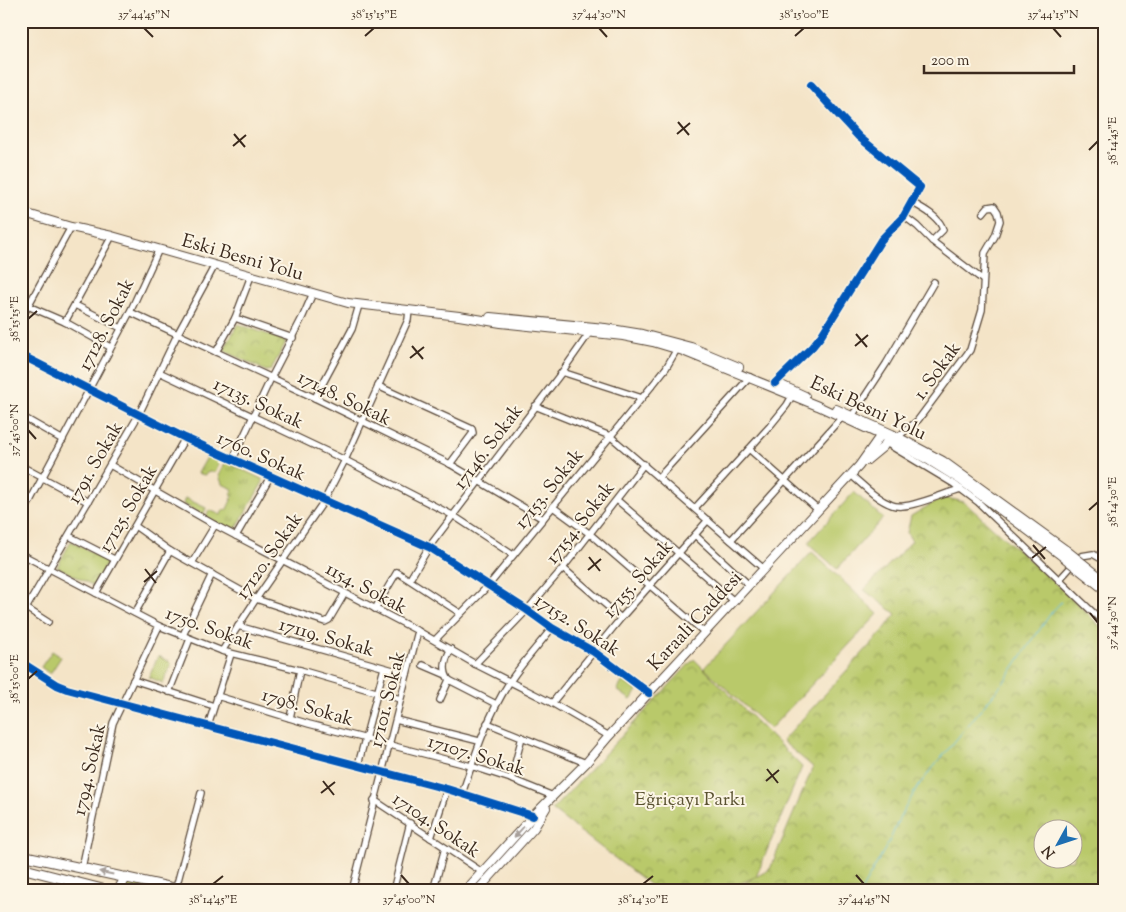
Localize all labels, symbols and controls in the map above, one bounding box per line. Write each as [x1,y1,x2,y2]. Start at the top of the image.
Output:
text: 37°44'45"N [118,6,170,24]
text: 38°15'15"E [351,6,398,24]
text: 37°44'30"N [572,6,626,24]
text: 38°15'00"E [779,6,829,24]
text: 37°44'15"N [1027,6,1079,24]
scale bar [924,42,1074,74]
text: 200 m [931,51,970,72]
text: 38°14'45"E [1104,116,1122,165]
street label: Eski Besni Yolu [178,228,307,289]
street label: 17128. Sokak [72,274,142,376]
text: 38°15'15"E [6,295,24,342]
street label: 1. Sokak [908,336,969,406]
street label: 17148. Sokak [292,365,396,434]
street label: Eski Besni Yolu [805,370,931,448]
street label: 17135. Sokak [208,372,308,437]
street label: 17146. Sokak [448,399,531,496]
text: 37°45'00"N [6,403,24,456]
street label: 1791. Sokak [62,416,131,510]
street label: 1760. Sokak [212,426,310,489]
street label: 17153. Sokak [509,443,591,536]
street label: 17125. Sokak [93,460,166,558]
street label: 17154. Sokak [540,476,622,571]
text: 38°14'30"E [1104,476,1122,527]
street label: 17120. Sokak [230,507,310,605]
street label: 17155. Sokak [597,534,681,625]
street label: 1154. Sokak [320,556,412,622]
street label: Karaali Caddesi [642,566,749,678]
street label: 17152. Sokak [528,588,626,664]
text: 37°44'30"N [1104,596,1122,650]
street label: 1750. Sokak [161,601,258,658]
street label: 17119. Sokak [276,612,378,665]
street label: 17101. Sokak [363,648,414,751]
text: 38°15'00"E [6,654,24,704]
street label: 1798. Sokak [258,682,357,735]
street label: 1794. Sokak [67,720,114,819]
street label: 17107. Sokak [424,729,529,784]
street label: 17104. Sokak [386,787,485,866]
park label: Eğriçayı Parkı [635,787,745,814]
north arrow [1034,820,1084,870]
one-way arrow [513,825,525,837]
text: N [1038,840,1061,862]
one-way arrow [98,869,113,877]
text: 38°14'45"E [189,891,238,909]
text: 37°45'00"N [383,891,436,909]
text: 38°14'30"E [618,891,669,909]
text: 37°44'45"N [838,891,890,909]

